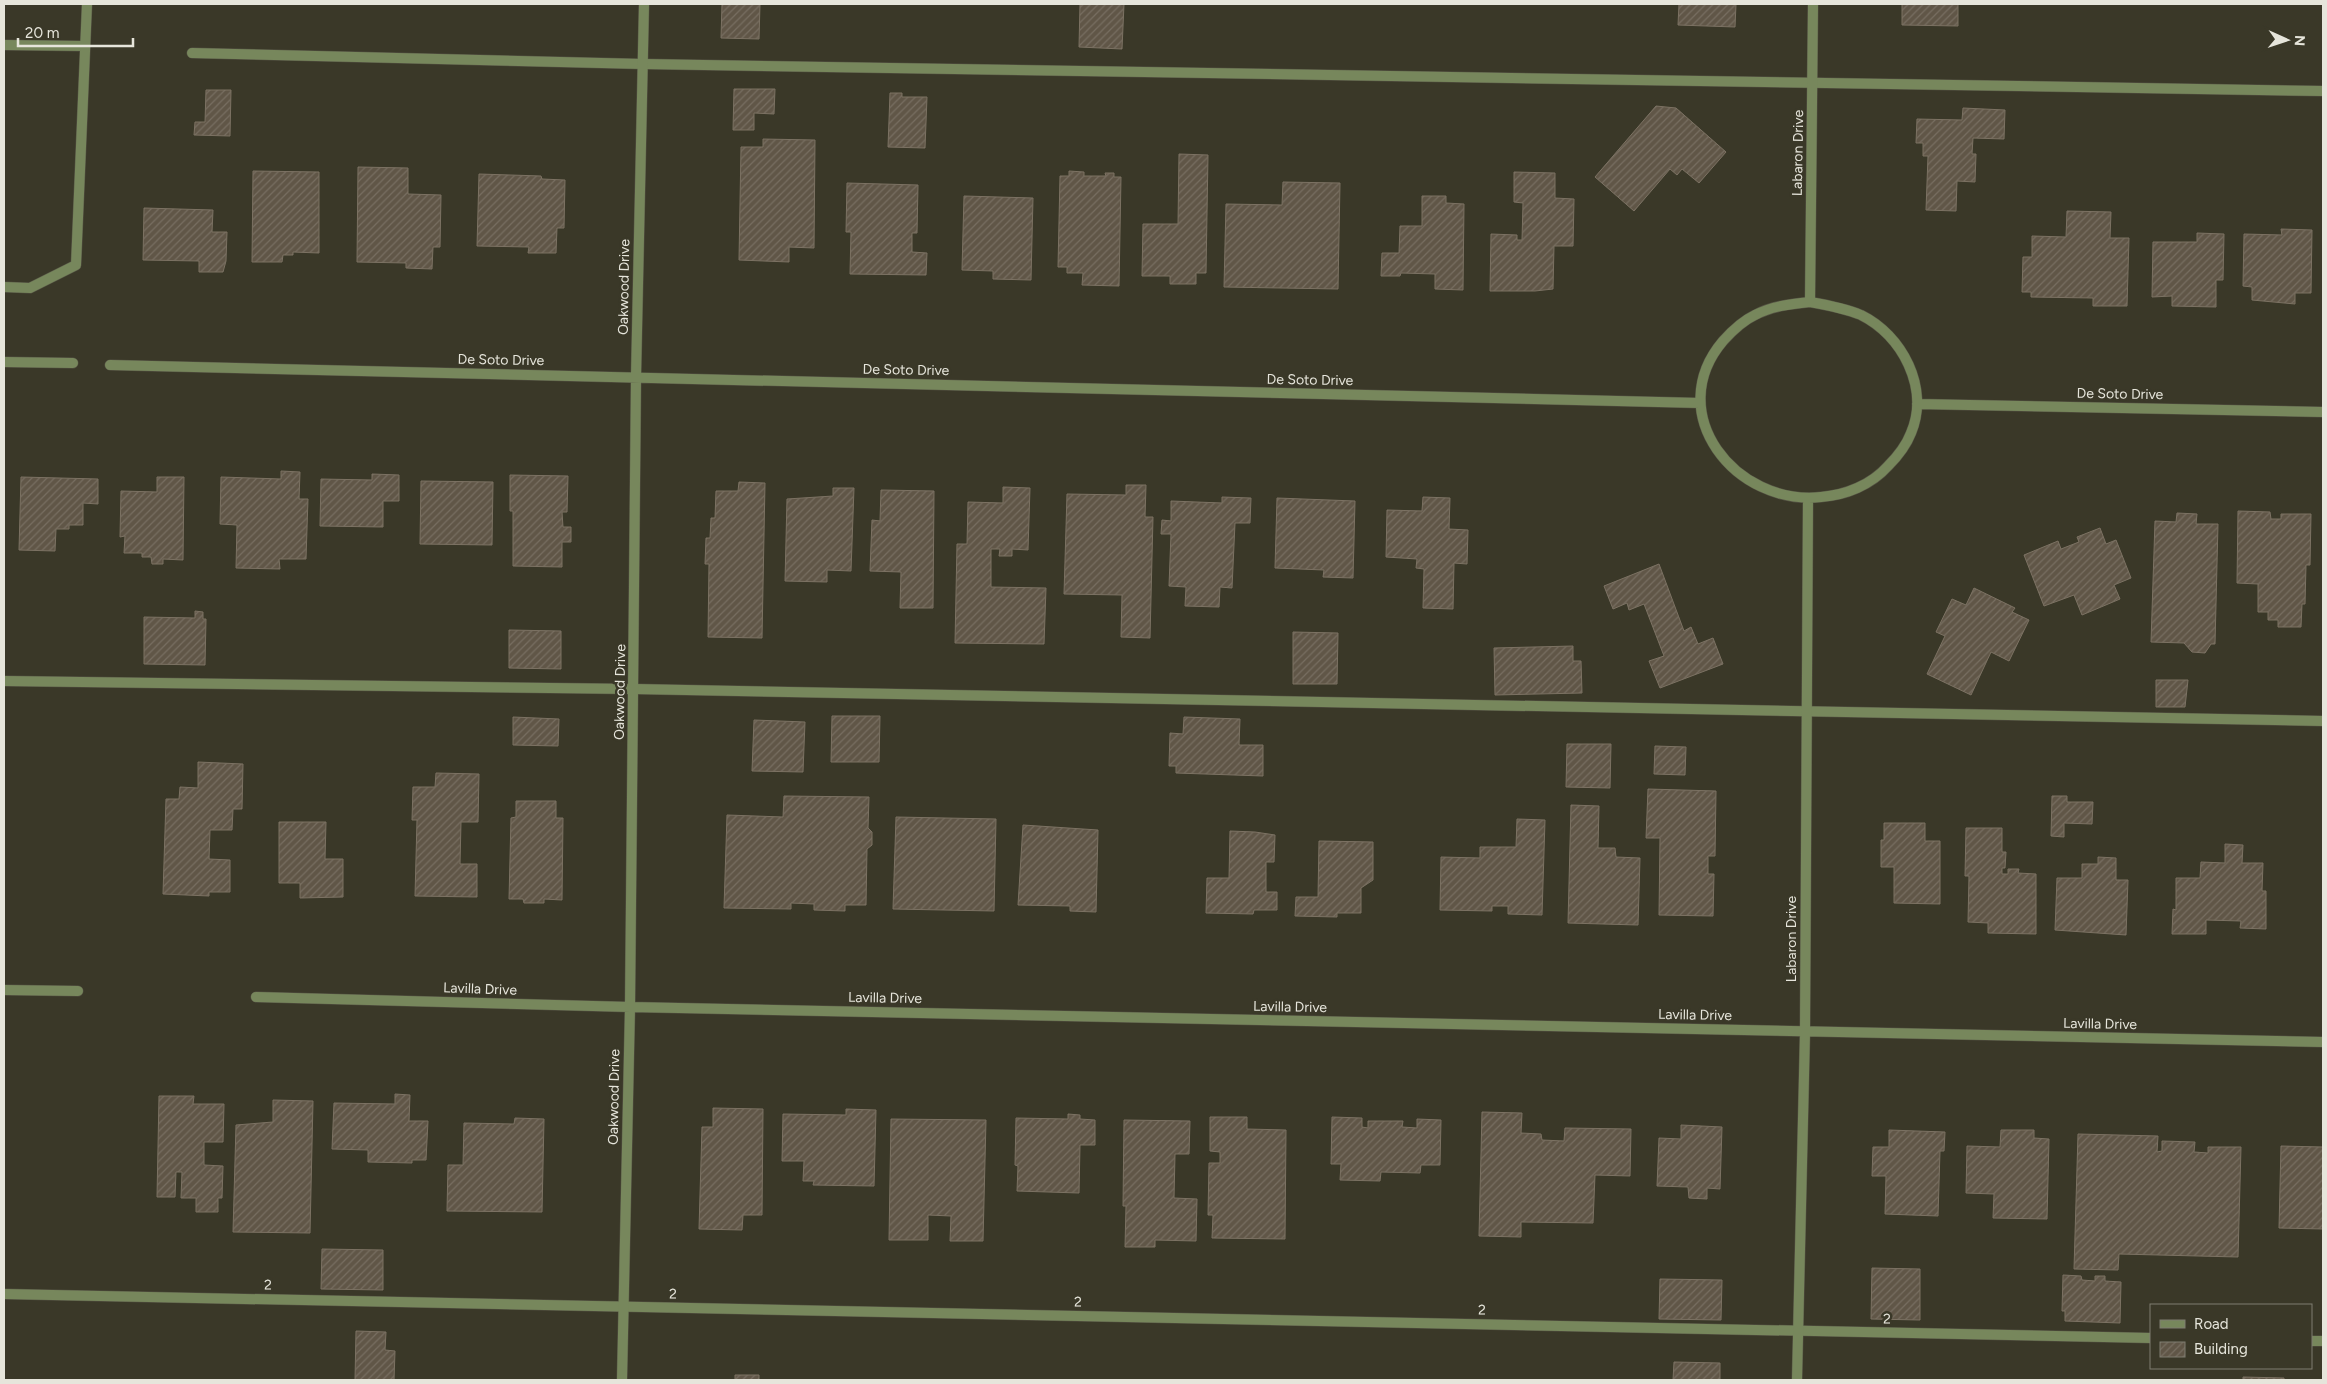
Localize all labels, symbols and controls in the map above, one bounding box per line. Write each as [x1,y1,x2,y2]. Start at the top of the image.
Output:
scale bar [18,15,132,47]
north arrow [2262,15,2312,65]
text: 20 m [25,24,59,42]
text: N [2291,35,2308,47]
street label: Labaron Drive [1789,109,1807,196]
street label: Oakwood Drive [615,239,633,335]
street label: De Soto Drive [458,351,545,369]
street label: De Soto Drive [863,361,950,379]
street label: De Soto Drive [1267,371,1354,389]
street label: De Soto Drive [2077,385,2164,403]
street label: Oakwood Drive [611,644,629,740]
street label: Labaron Drive [1783,896,1800,982]
street label: Lavilla Drive [443,979,518,999]
street label: Lavilla Drive [848,989,922,1007]
street label: Lavilla Drive [1253,998,1327,1016]
street label: Lavilla Drive [1658,1006,1732,1024]
street label: Lavilla Drive [2063,1015,2137,1033]
street label: Oakwood Drive [605,1049,623,1145]
street label: 2 [264,1276,272,1294]
street label: 2 [669,1285,677,1303]
street label: 2 [1074,1293,1082,1311]
street label: 2 [1478,1301,1486,1319]
legend [2150,1304,2312,1369]
street label: 2 [1883,1310,1891,1328]
text: Road [2194,1315,2229,1333]
text: Building [2194,1340,2248,1358]

